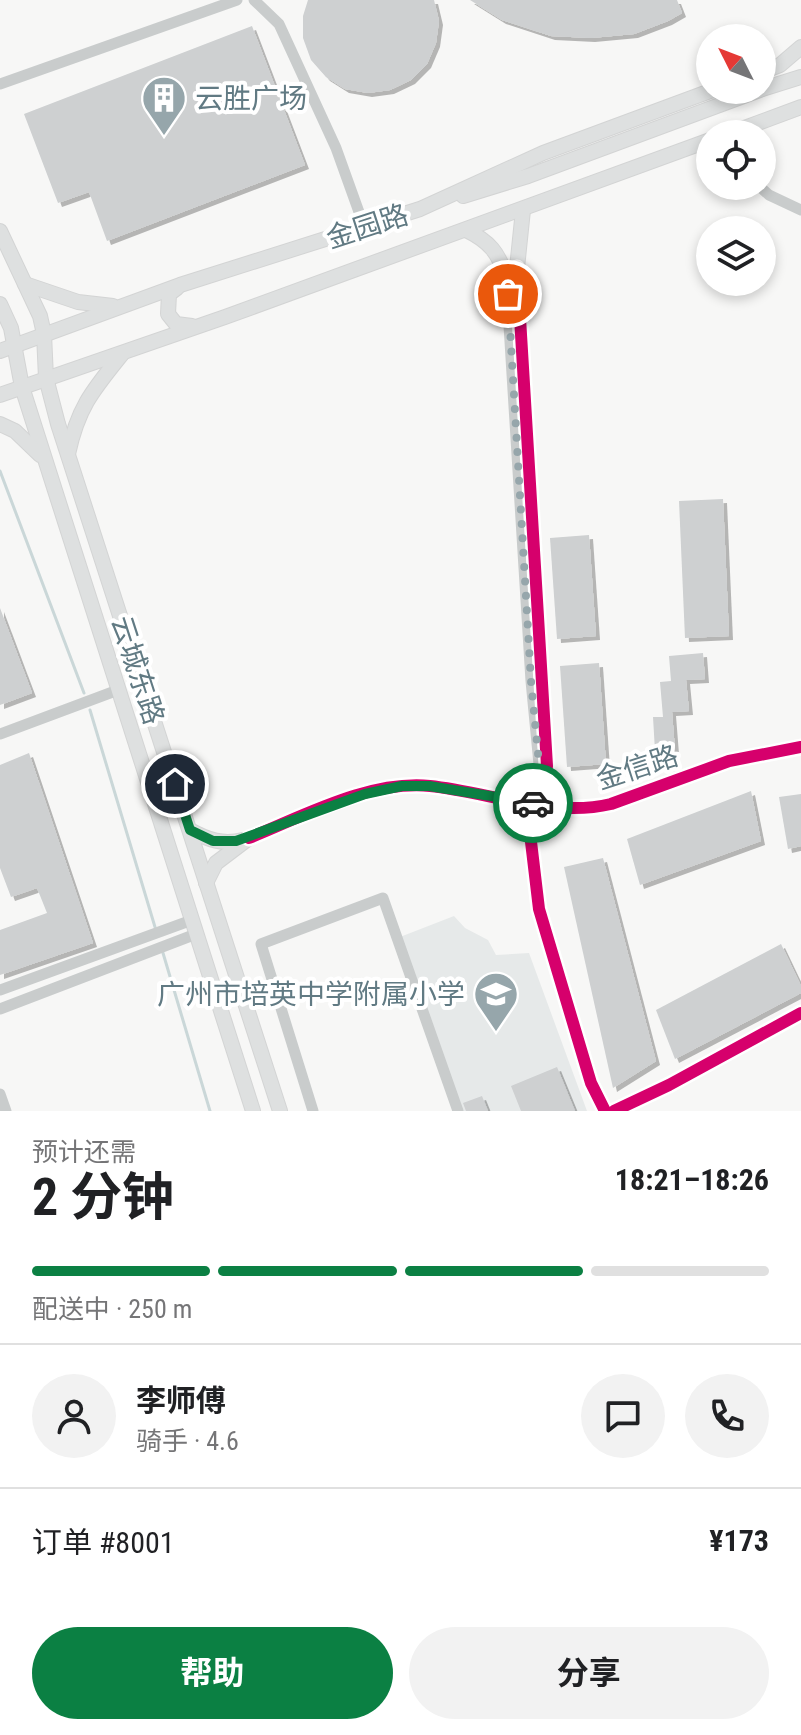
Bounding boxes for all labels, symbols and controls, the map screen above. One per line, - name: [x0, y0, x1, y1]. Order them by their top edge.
- north arrow: [696, 24, 776, 104]
- map controls: [696, 24, 776, 296]
- building icon: 云胜广场: [140, 74, 188, 137]
- place label: 云胜广场: [195, 82, 307, 115]
- button: locate: [696, 120, 776, 200]
- street label: 金园路: [322, 198, 412, 255]
- button: layers: [696, 216, 776, 296]
- pin: [474, 260, 542, 328]
- icon: bag: [486, 272, 530, 316]
- street label: 云城东路: [105, 612, 171, 729]
- street label: 金信路: [592, 739, 682, 796]
- pin: [141, 750, 209, 818]
- icon: home: [153, 762, 197, 806]
- courier: [493, 763, 573, 843]
- icon: car: [511, 781, 555, 825]
- school or university icon: 广州市培英中学附属小学: [472, 970, 520, 1033]
- place label: 广州市培英中学附属小学: [157, 978, 465, 1011]
- text: 预计还需: [32, 1137, 136, 1167]
- text: 18:21–18:26: [615, 1162, 769, 1197]
- text: 2 分钟: [32, 1167, 174, 1228]
- text: 配送中 · 250 m: [32, 1294, 192, 1324]
- button: person: [32, 1374, 116, 1458]
- button: chat: [581, 1374, 665, 1458]
- button: phone: [685, 1374, 769, 1458]
- text: 李师傅: [136, 1383, 226, 1418]
- text: 骑手 · 4.6: [136, 1426, 239, 1456]
- text: ¥173: [709, 1523, 769, 1558]
- text: 订单 #8001: [32, 1525, 175, 1560]
- button: 帮助: [32, 1627, 393, 1719]
- button: 分享: [409, 1627, 769, 1719]

